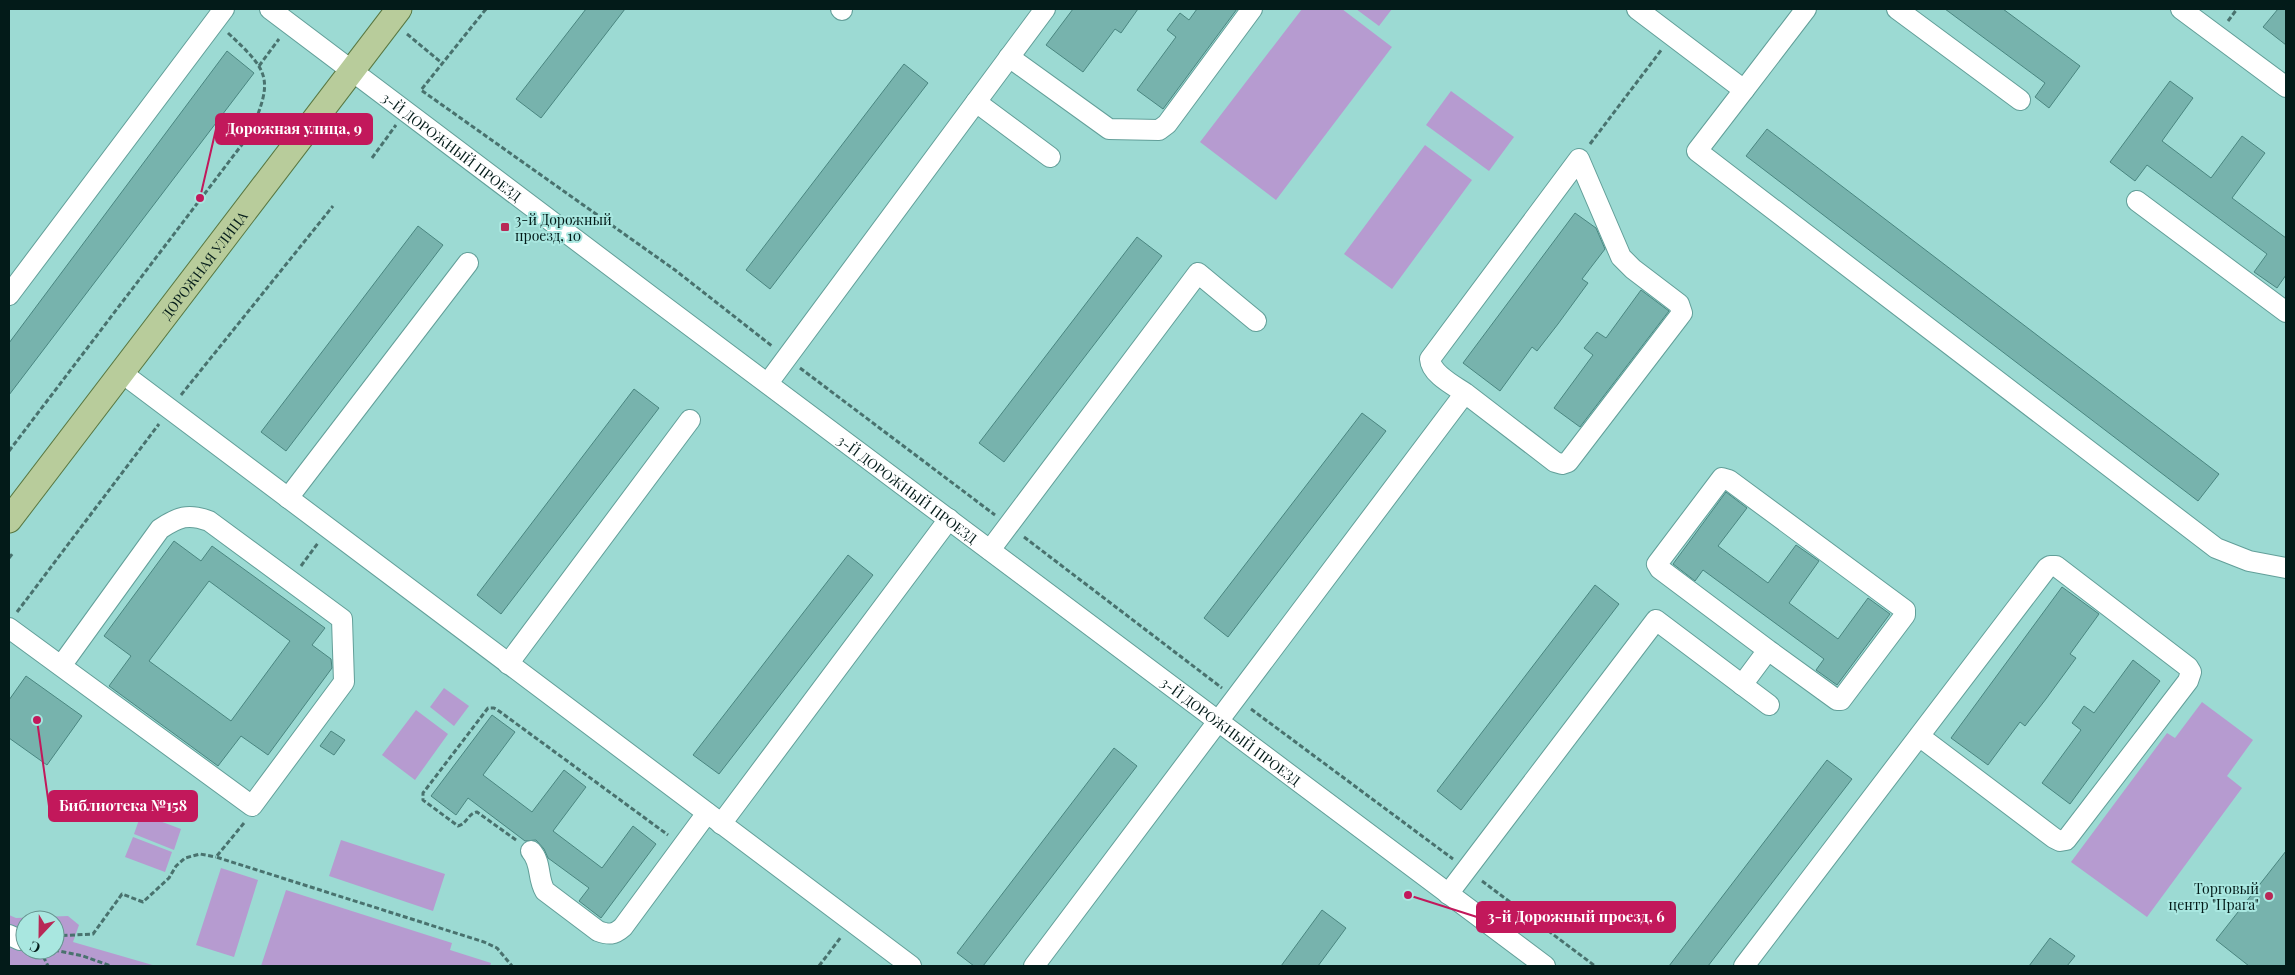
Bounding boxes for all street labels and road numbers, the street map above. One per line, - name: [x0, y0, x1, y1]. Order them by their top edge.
- street label: 3-Й ДОРОЖНЫЙ ПРОЕЗД: [378, 88, 526, 205]
- street label: ДОРОЖНАЯ УЛИЦА: [156, 207, 251, 323]
- street label: 3-Й ДОРОЖНЫЙ ПРОЕЗД: [834, 430, 982, 547]
- street label: 3-Й ДОРОЖНЫЙ ПРОЕЗД: [1157, 672, 1305, 790]

